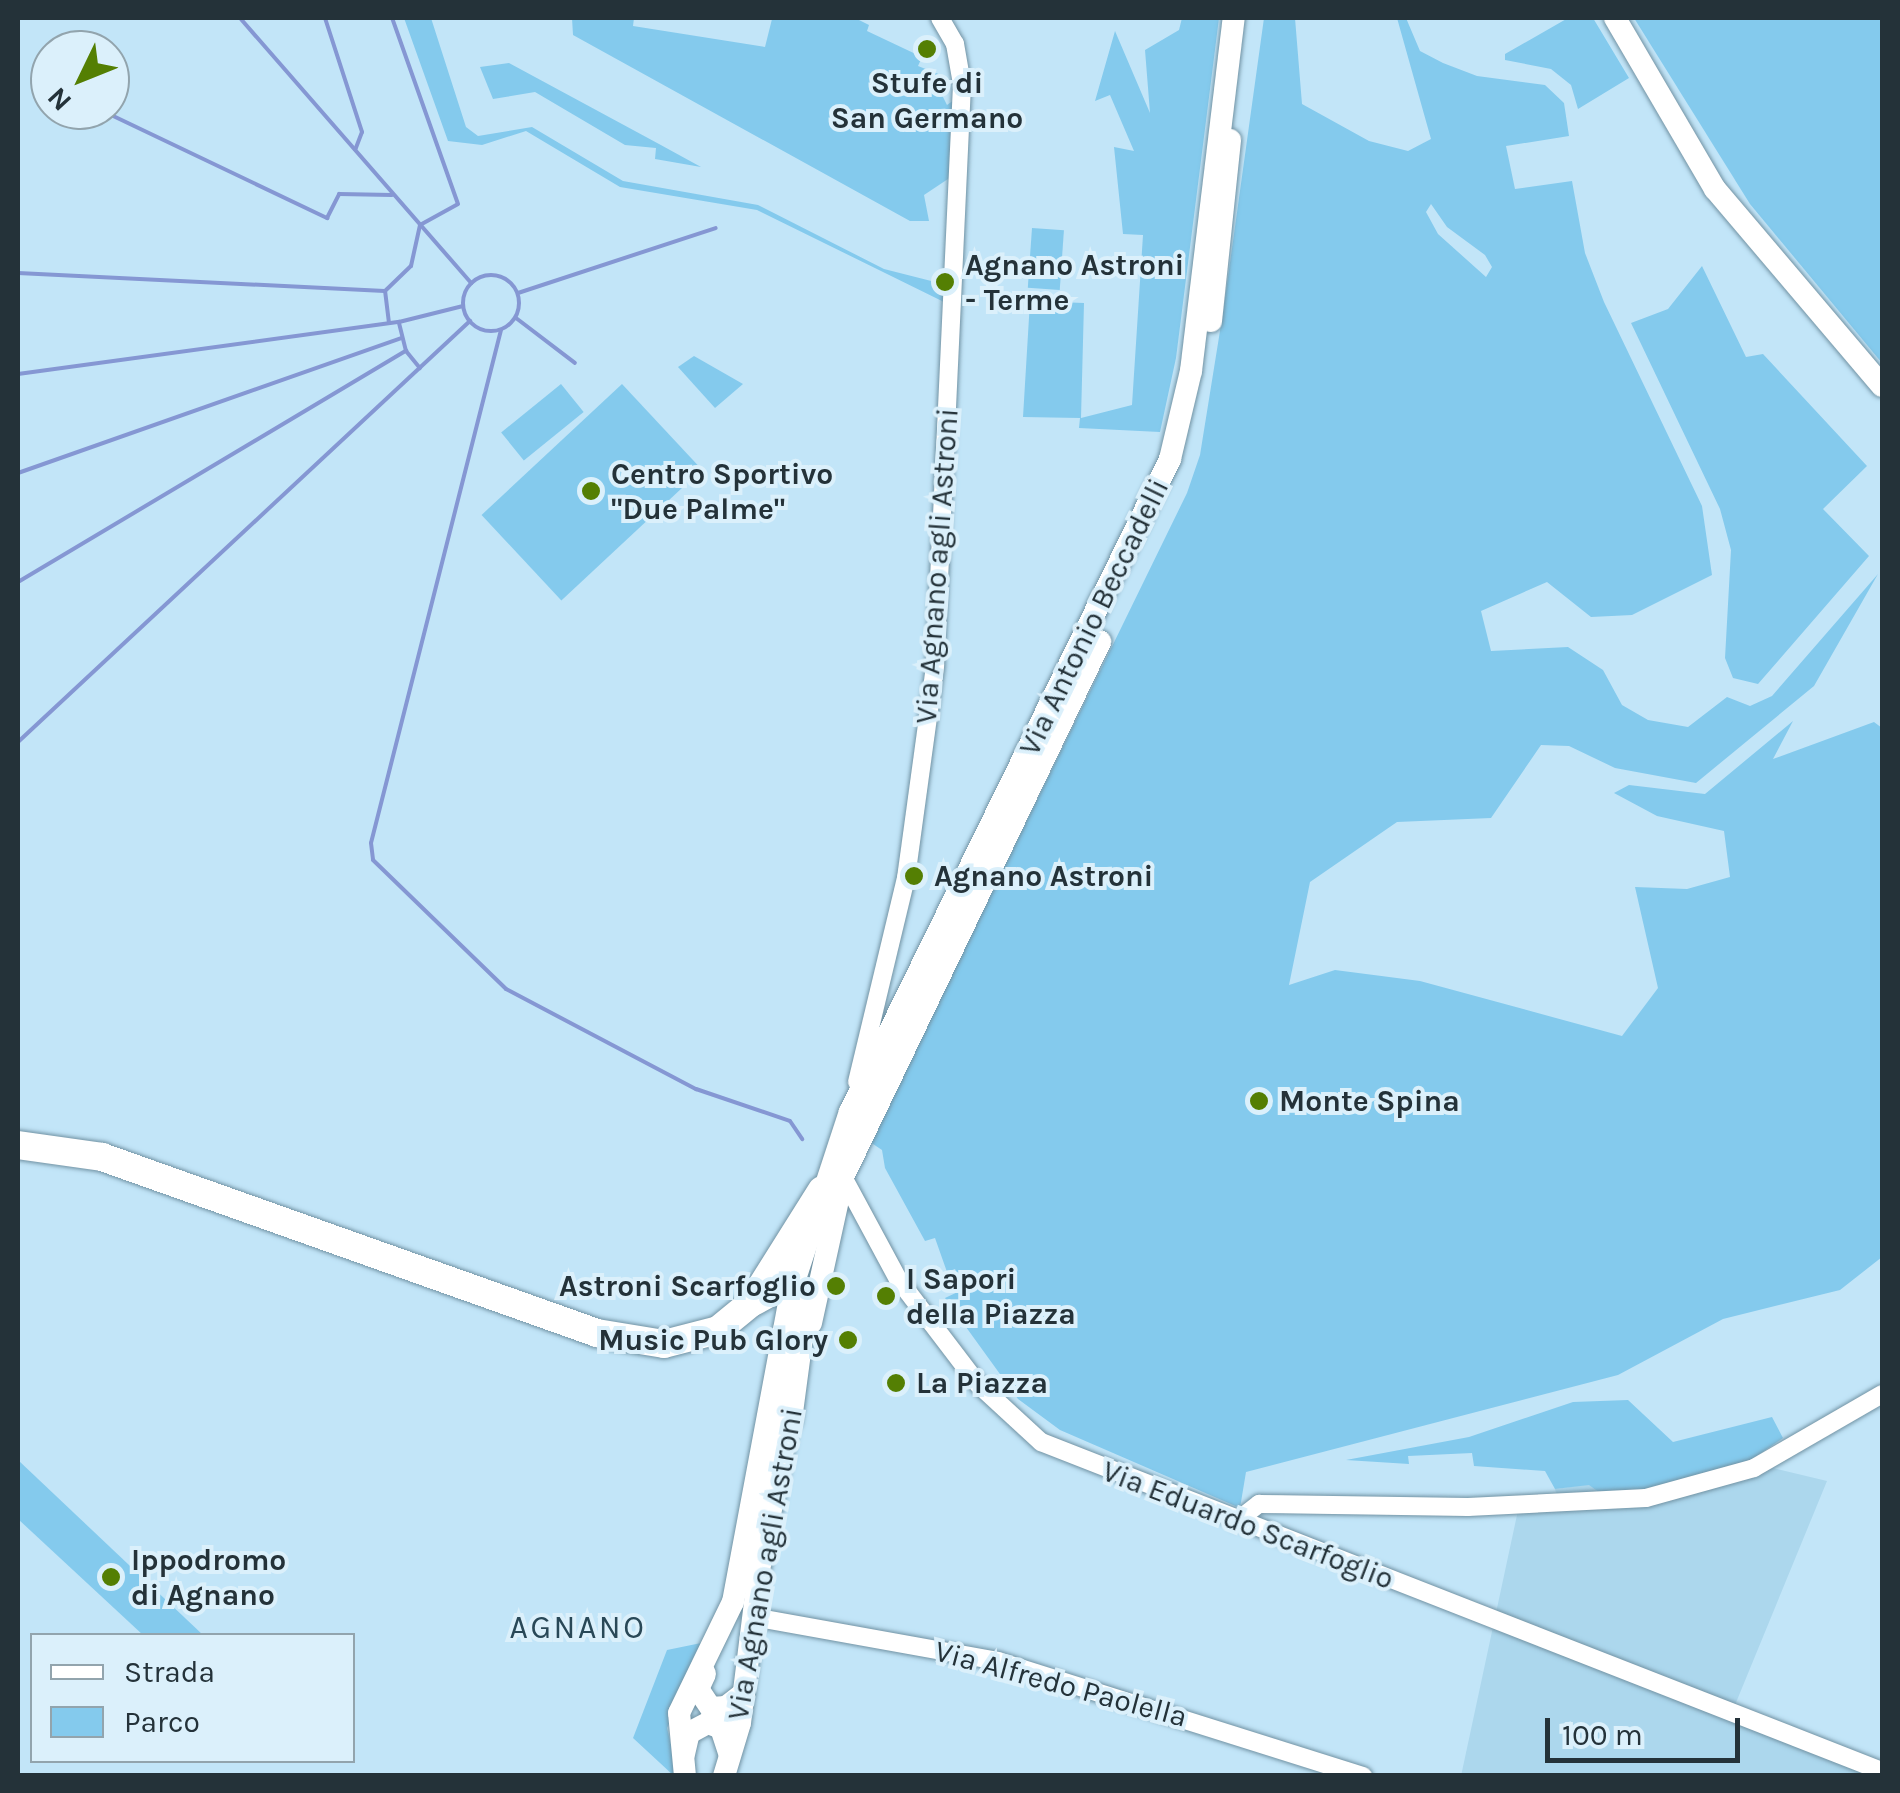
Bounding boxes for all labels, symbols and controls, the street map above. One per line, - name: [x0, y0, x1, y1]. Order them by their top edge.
- north arrow: [30, 30, 130, 130]
- marker: Stufe di San Germano: [916, 38, 938, 60]
- place label: Stufe di San Germano: [831, 65, 1023, 136]
- text: N: [40, 81, 78, 118]
- place label: Agnano Astroni - Terme: [965, 247, 1184, 318]
- marker: Agnano Astroni - Terme: [934, 271, 956, 293]
- street label: Via Agnano agli Astroni: [908, 407, 966, 725]
- place label: Centro Sportivo "Due Palme": [611, 456, 833, 526]
- street label: Via Antonio Beccadelli: [1011, 473, 1177, 761]
- marker: Centro Sportivo "Due Palme": [580, 480, 602, 502]
- place label: Agnano Astroni: [934, 858, 1153, 894]
- marker: Agnano Astroni: [903, 865, 925, 887]
- place label: Monte Spina: [1279, 1083, 1460, 1119]
- marker: Monte Spina: [1248, 1090, 1270, 1112]
- place label: I Sapori della Piazza: [906, 1261, 1076, 1332]
- place label: Astroni Scarfoglio: [559, 1268, 816, 1304]
- marker: Astroni Scarfoglio: [825, 1275, 847, 1297]
- marker: I Sapori della Piazza: [875, 1285, 897, 1307]
- place label: Music Pub Glory: [598, 1322, 828, 1358]
- marker: Music Pub Glory: [837, 1329, 859, 1351]
- place label: La Piazza: [916, 1365, 1048, 1401]
- marker: La Piazza: [885, 1372, 907, 1394]
- street label: Via Agnano agli Astroni: [720, 1405, 810, 1723]
- street label: Via Eduardo Scarfoglio: [1097, 1453, 1399, 1597]
- place label: Ippodromo di Agnano: [131, 1542, 286, 1612]
- marker: Ippodromo di Agnano: [100, 1566, 122, 1588]
- district label: AGNANO: [510, 1609, 646, 1647]
- legend: [30, 1633, 355, 1763]
- street label: Via Alfredo Paolella: [931, 1633, 1191, 1735]
- text: Strada: [124, 1654, 215, 1690]
- scale bar: [1550, 1698, 1745, 1760]
- text: Parco: [124, 1704, 200, 1740]
- text: 100 m: [1562, 1717, 1643, 1753]

